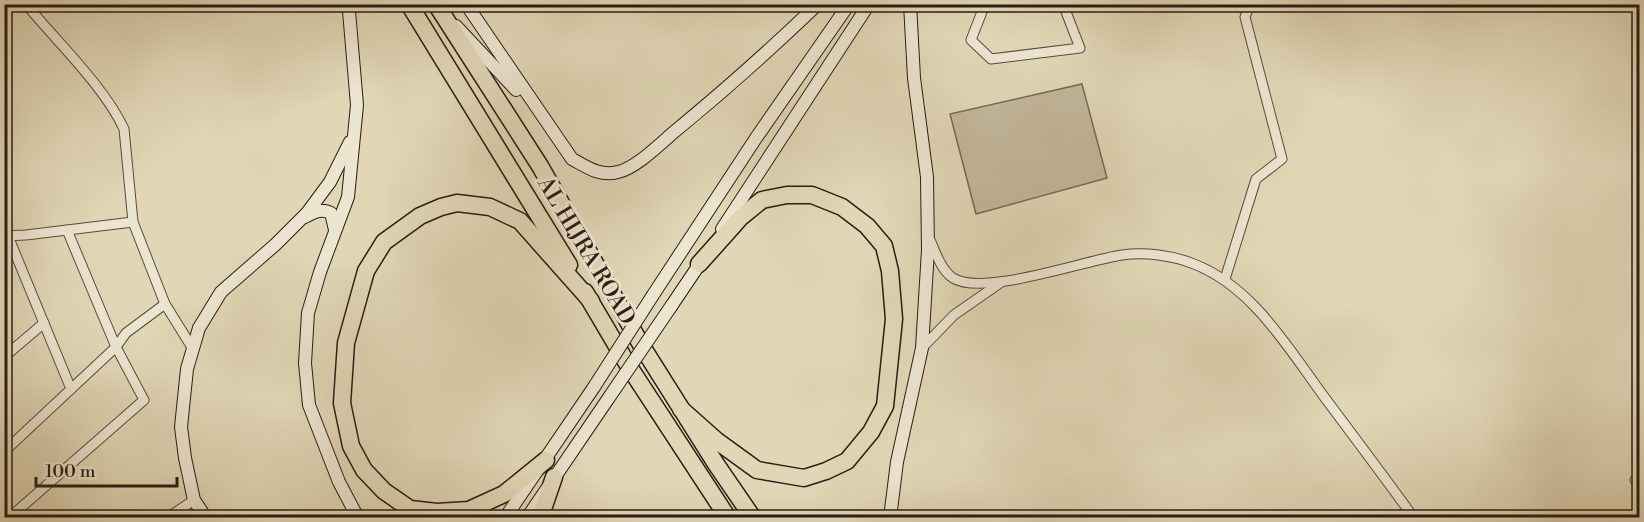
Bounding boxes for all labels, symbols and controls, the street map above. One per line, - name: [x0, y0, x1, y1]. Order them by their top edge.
- street label: AL HIJRA ROAD: [531, 171, 641, 330]
- scale bar: [36, 450, 177, 488]
- text: 100 m: [45, 460, 96, 483]

